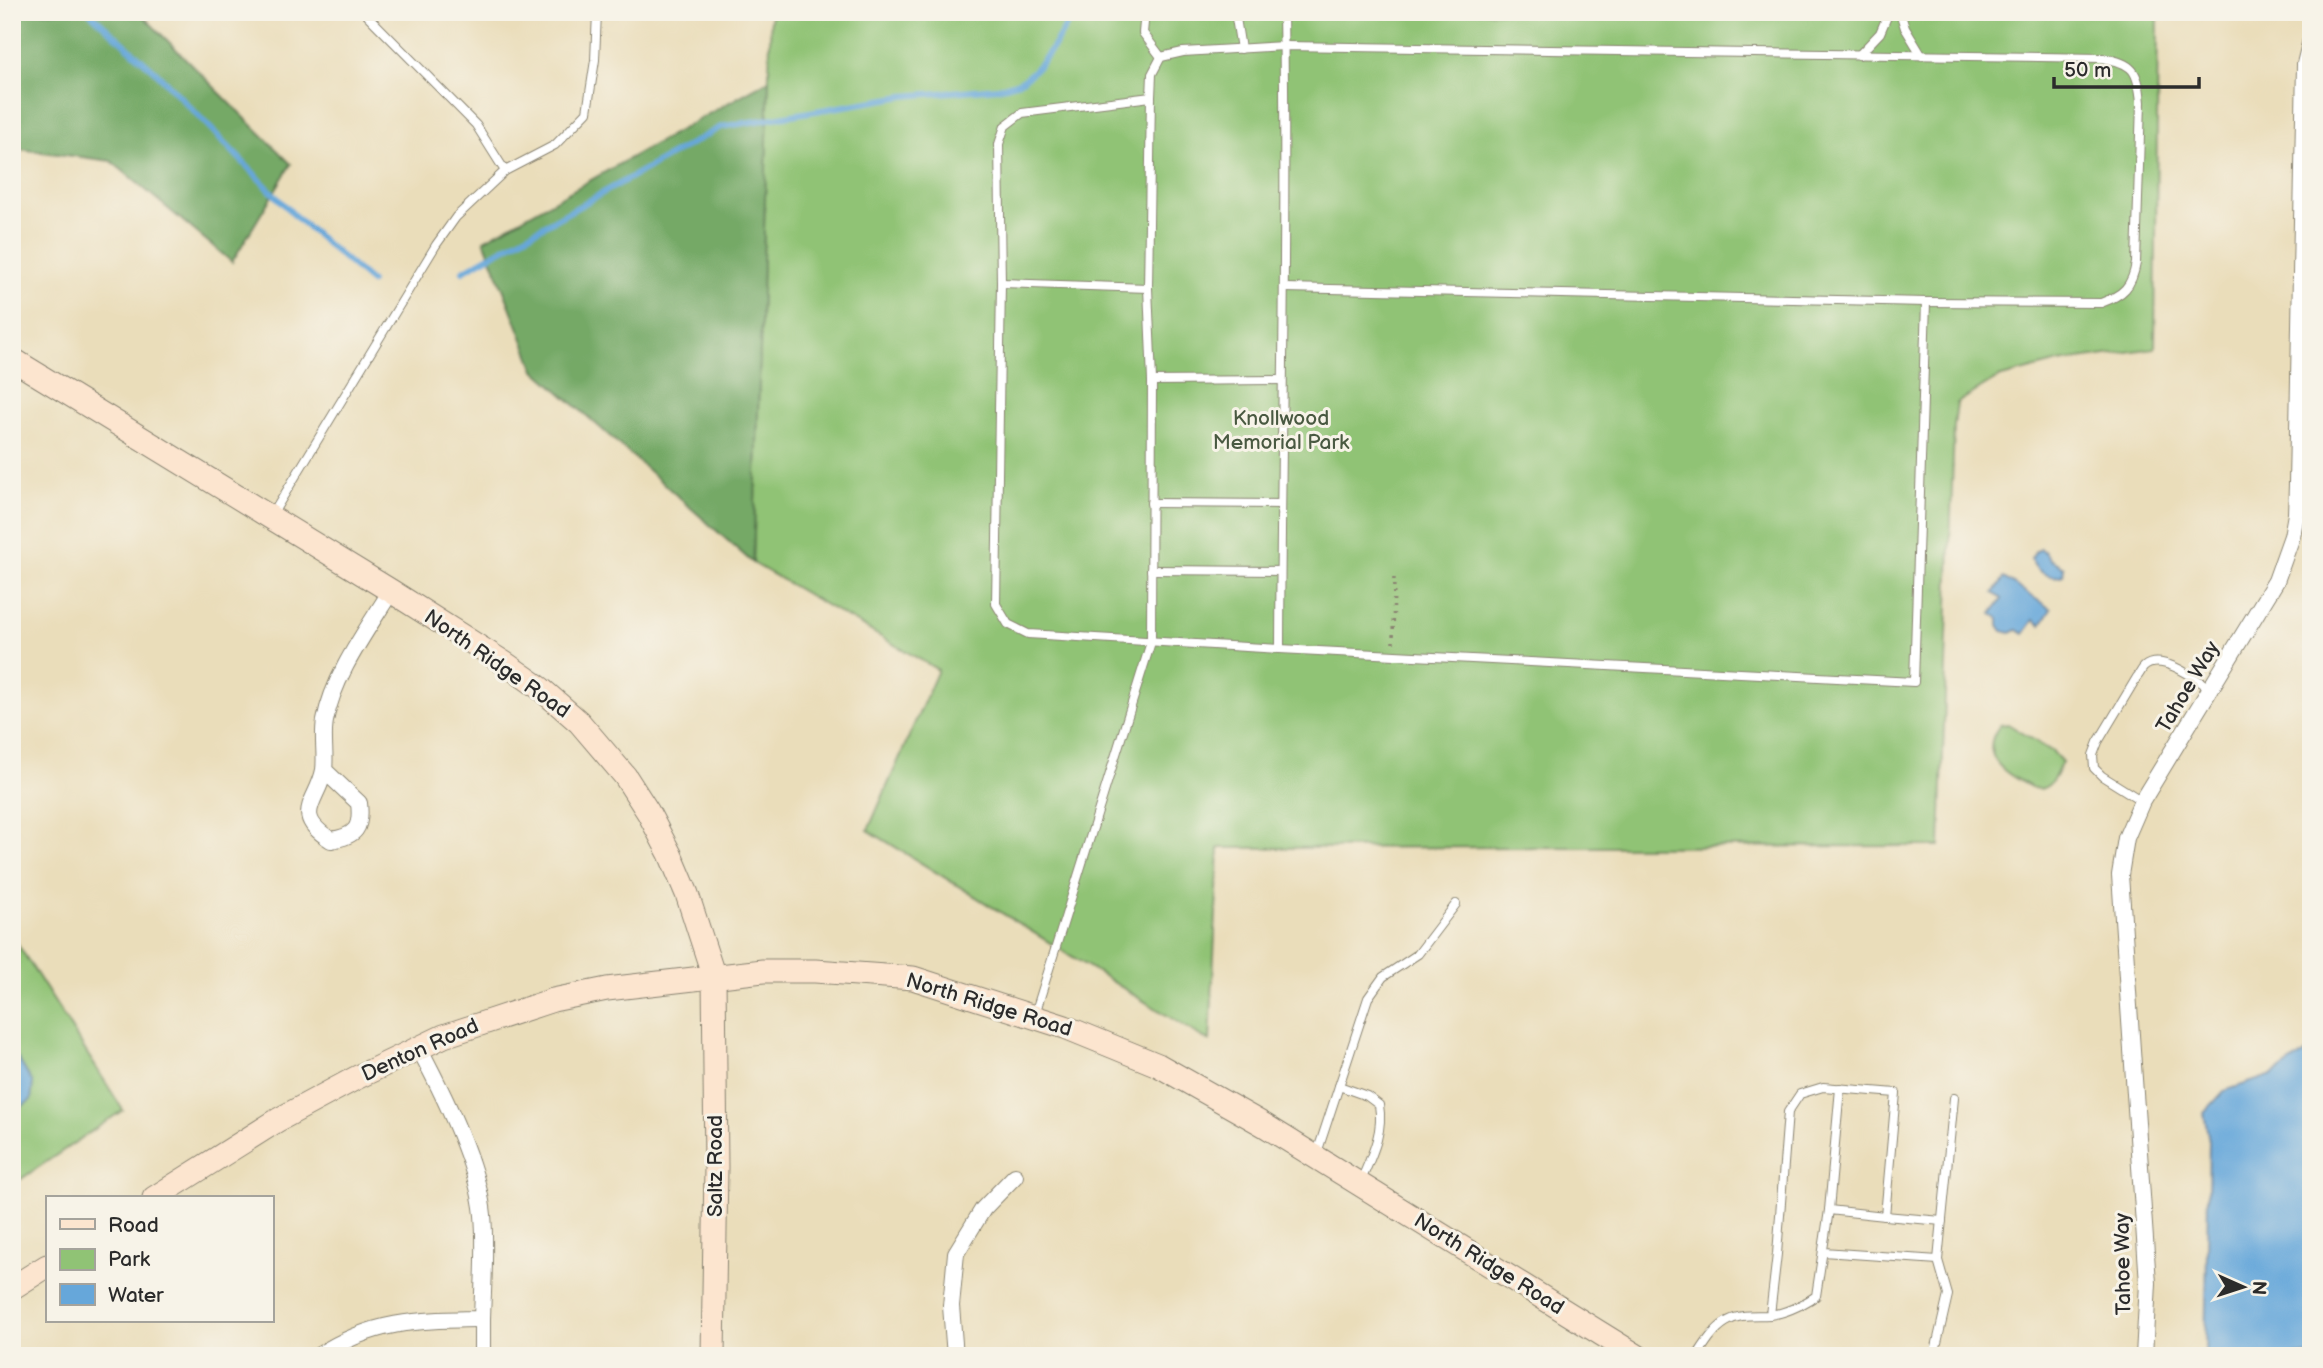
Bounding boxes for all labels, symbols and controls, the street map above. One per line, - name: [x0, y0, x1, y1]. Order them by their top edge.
- scale bar: [2054, 46, 2199, 90]
- text: 50 m: [2064, 58, 2111, 83]
- park label: Knollwood Memorial Park: [1213, 406, 1350, 455]
- street label: North Ridge Road: [419, 604, 575, 724]
- street label: Tahoe Way: [2151, 636, 2225, 737]
- street label: North Ridge Road: [903, 968, 1075, 1042]
- street label: Denton Road: [358, 1013, 482, 1087]
- street label: Saltz Road: [703, 1115, 728, 1217]
- legend: [46, 1196, 273, 1322]
- street label: North Ridge Road: [1409, 1208, 1569, 1320]
- street label: Tahoe Way: [2110, 1212, 2136, 1315]
- text: Road: [108, 1213, 159, 1238]
- text: Park: [108, 1247, 151, 1272]
- north arrow: [2208, 1252, 2278, 1322]
- text: N: [2247, 1280, 2270, 1296]
- text: Water: [108, 1283, 164, 1308]

